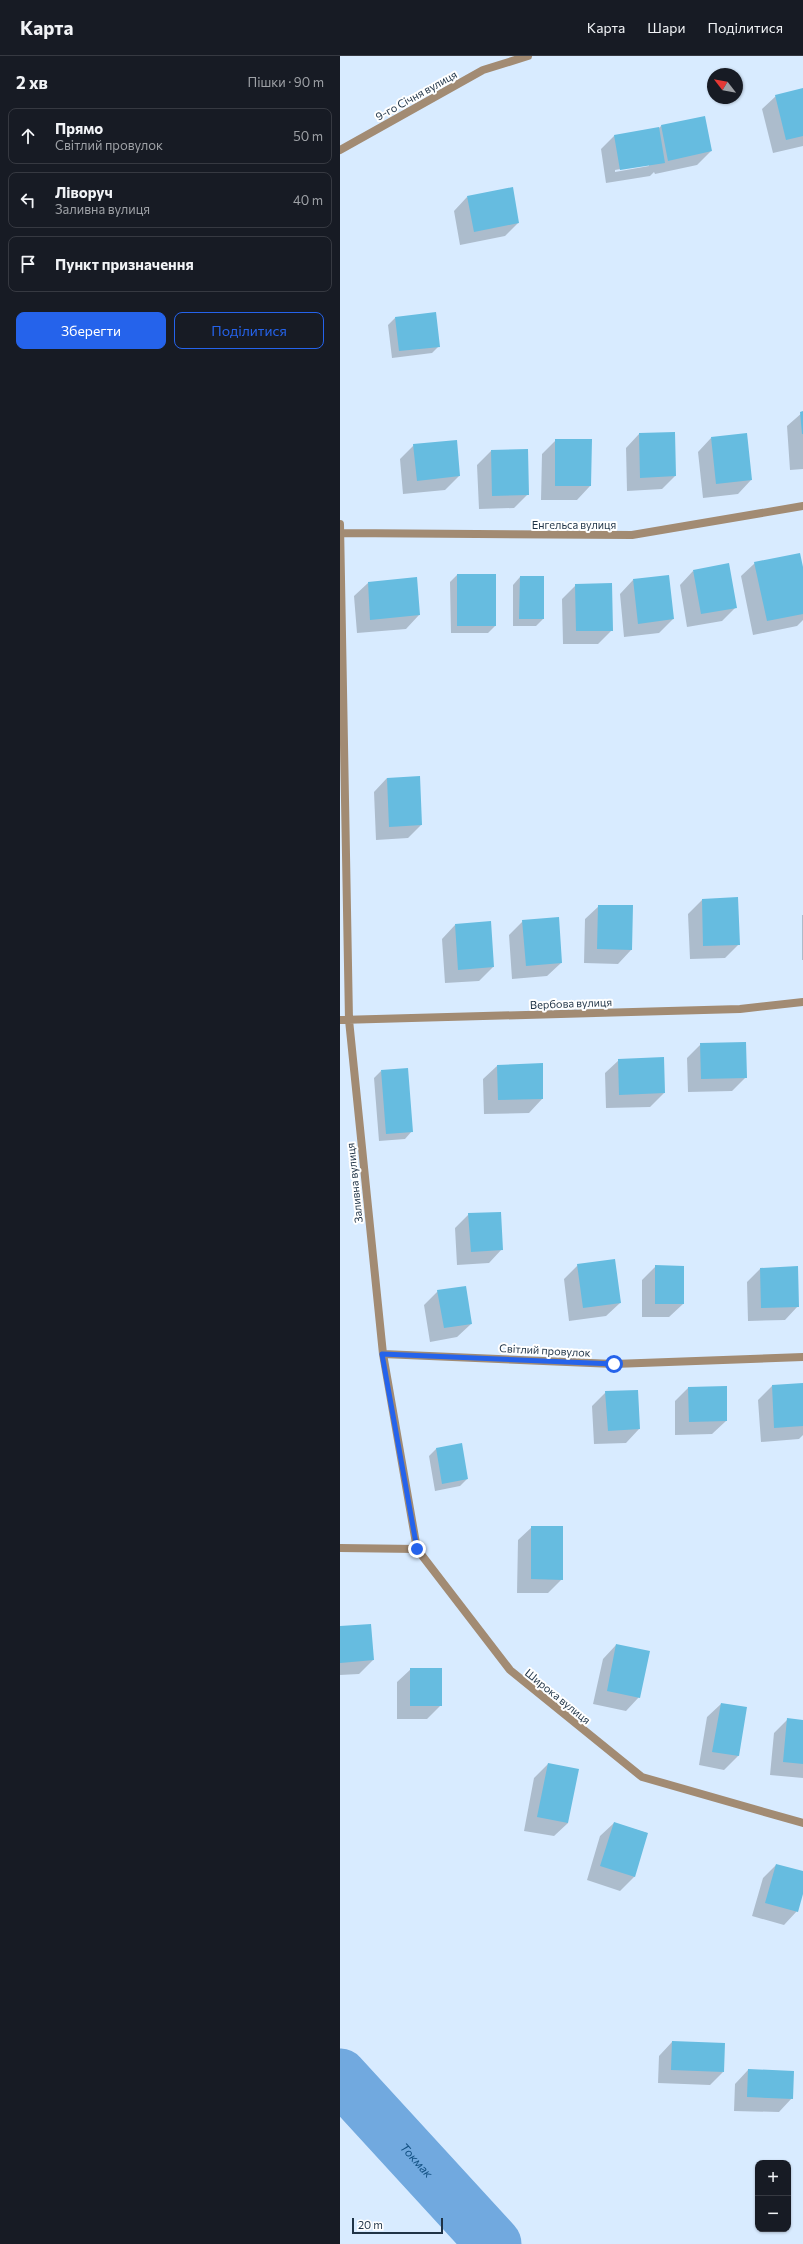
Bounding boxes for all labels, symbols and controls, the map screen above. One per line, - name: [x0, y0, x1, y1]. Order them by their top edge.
- text: Карта: [20, 16, 73, 39]
- text: Карта: [587, 19, 625, 36]
- text: Шари: [647, 19, 685, 36]
- text: Поділитися: [707, 19, 783, 36]
- street label: 9-го Січня вулиця: [373, 67, 459, 123]
- north arrow: [707, 68, 743, 104]
- text: 2 хв: [16, 72, 48, 93]
- text: Пішки · 90 m: [247, 74, 324, 90]
- text: Прямо: [55, 119, 103, 137]
- icon: ahead: [17, 125, 39, 147]
- text: 50 m: [293, 128, 323, 144]
- text: Світлий провулок: [55, 137, 163, 153]
- text: Ліворуч: [55, 183, 113, 201]
- icon: left: [17, 189, 39, 211]
- text: 40 m: [293, 192, 323, 208]
- text: Заливна вулиця: [55, 201, 150, 217]
- icon: arrive: [17, 253, 39, 275]
- text: Пункт призначення: [55, 255, 194, 273]
- button: Зберегти: [16, 312, 166, 349]
- button: Поділитися: [174, 312, 324, 349]
- street label: Енгельса вулиця: [532, 518, 616, 531]
- street label: Вербова вулиця: [530, 995, 612, 1011]
- street label: Заливна вулиця: [343, 1142, 365, 1224]
- street label: Світлий провулок: [499, 1341, 591, 1359]
- route start: [605, 1355, 623, 1373]
- route end: [408, 1540, 426, 1558]
- street label: Широка вулиця: [523, 1666, 593, 1726]
- water label: Токмак: [398, 2140, 437, 2181]
- map controls: [755, 2160, 791, 2232]
- button: +: [755, 2160, 791, 2196]
- button: −: [755, 2196, 791, 2232]
- scale bar: [352, 2216, 443, 2235]
- text: 20 m: [358, 2218, 383, 2231]

